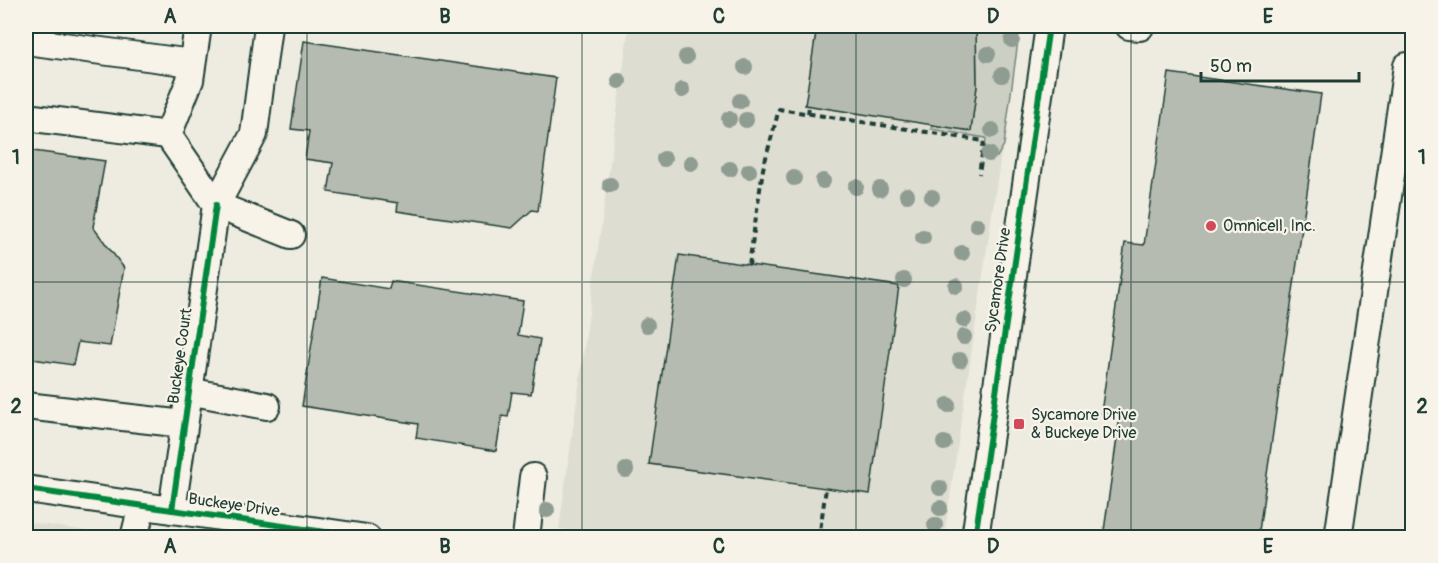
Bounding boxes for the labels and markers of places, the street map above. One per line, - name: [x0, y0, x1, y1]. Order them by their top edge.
- place label: Omnicell, Inc.: [1223, 216, 1316, 236]
- marker: Omnicell, Inc.: [1204, 219, 1218, 233]
- place label: Sycamore Drive & Buckeye Drive: [1031, 405, 1137, 443]
- marker: Sycamore Drive & Buckeye Drive: [1012, 417, 1026, 431]

